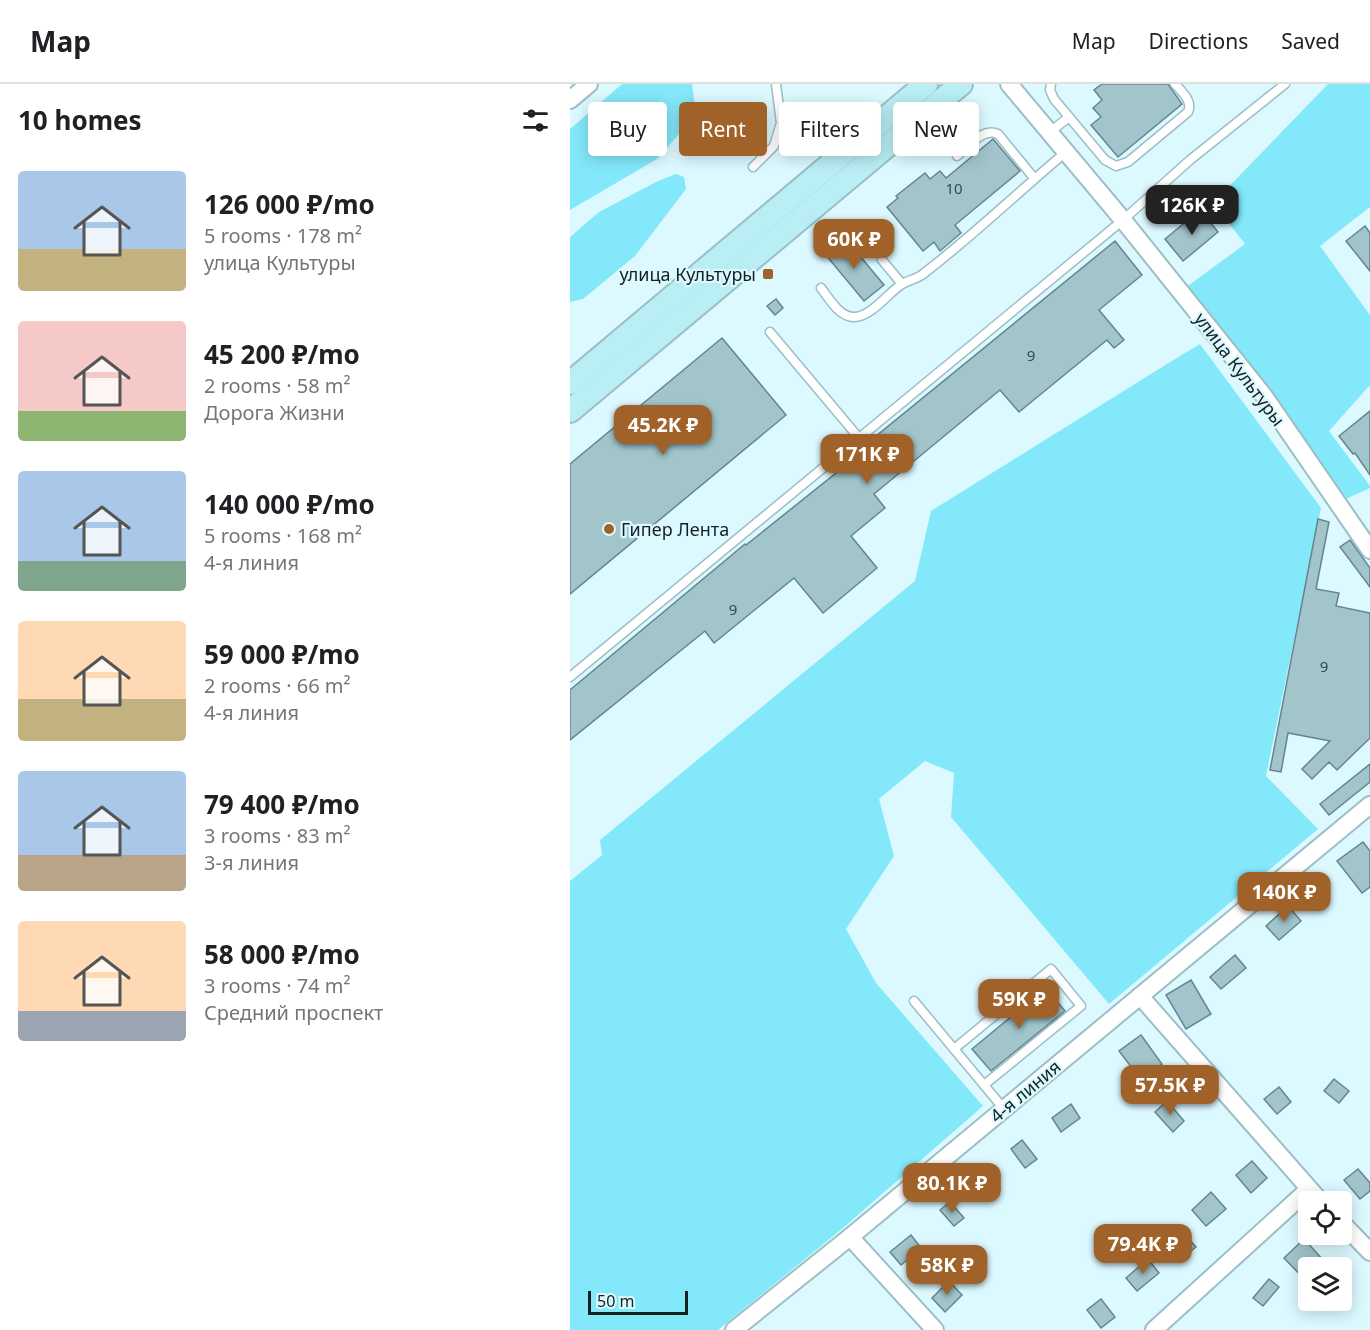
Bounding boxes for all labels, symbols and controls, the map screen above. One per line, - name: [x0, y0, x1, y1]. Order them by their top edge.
- text: Map: [30, 22, 91, 60]
- text: Map: [1072, 27, 1116, 55]
- text: Directions: [1149, 27, 1248, 55]
- text: Saved: [1281, 27, 1340, 55]
- text: 10 homes: [18, 102, 142, 138]
- chip: Buy: [588, 102, 667, 156]
- chip: Rent: [679, 102, 767, 156]
- chip: Filters: [779, 102, 881, 156]
- chip: New: [893, 102, 979, 156]
- icon: filters: [519, 104, 552, 137]
- house number: 10: [945, 178, 963, 198]
- pin: 126K ₽: [1143, 185, 1241, 236]
- text: 126 000 ₽/mo: [204, 186, 375, 222]
- text: 126K ₽: [1160, 191, 1224, 218]
- icon: home: [66, 195, 138, 267]
- pin: 60K ₽: [812, 219, 896, 270]
- text: 5 rooms · 178 m²: [204, 222, 362, 249]
- text: 60K ₽: [827, 225, 881, 252]
- text: улица Культуры: [204, 249, 356, 276]
- place label: улица Культуры: [620, 262, 756, 286]
- marker: улица Культуры: [761, 267, 775, 281]
- street label: улица Культуры: [1189, 307, 1291, 431]
- text: 45 200 ₽/mo: [204, 336, 360, 372]
- icon: home: [66, 345, 138, 417]
- house number: 9: [1027, 345, 1035, 365]
- text: 2 rooms · 58 m²: [204, 372, 351, 399]
- text: Дорога Жизни: [204, 399, 345, 426]
- pin: 45.2K ₽: [608, 405, 718, 456]
- text: 45.2K ₽: [628, 411, 698, 438]
- pin: 171K ₽: [818, 434, 916, 485]
- text: 171K ₽: [835, 440, 899, 467]
- text: 140 000 ₽/mo: [204, 486, 375, 522]
- icon: home: [66, 495, 138, 567]
- place label: Гипер Лента: [621, 517, 729, 541]
- text: 5 rooms · 168 m²: [204, 522, 362, 549]
- marker: Гипер Лента: [602, 522, 616, 536]
- text: 4-я линия: [204, 549, 299, 576]
- house number: 9: [729, 599, 737, 619]
- text: 59 000 ₽/mo: [204, 636, 360, 672]
- icon: home: [66, 645, 138, 717]
- house number: 9: [1320, 656, 1328, 676]
- text: 2 rooms · 66 m²: [204, 672, 351, 699]
- text: 4-я линия: [204, 699, 299, 726]
- text: 79 400 ₽/mo: [204, 786, 360, 822]
- icon: home: [66, 795, 138, 867]
- text: 3 rooms · 83 m²: [204, 822, 351, 849]
- text: 3-я линия: [204, 849, 299, 876]
- pin: 140K ₽: [1235, 872, 1333, 923]
- text: 140K ₽: [1252, 878, 1316, 905]
- text: 58 000 ₽/mo: [204, 936, 360, 972]
- icon: home: [66, 945, 138, 1017]
- text: 3 rooms · 74 m²: [204, 972, 351, 999]
- pin: 59K ₽: [977, 979, 1061, 1030]
- text: 59K ₽: [992, 985, 1046, 1012]
- text: Средний проспект: [204, 999, 383, 1026]
- street label: 4-я линия: [985, 1054, 1065, 1128]
- pin: 57.5K ₽: [1115, 1065, 1225, 1116]
- text: 57.5K ₽: [1135, 1071, 1205, 1098]
- pin: 80.1K ₽: [897, 1163, 1007, 1214]
- text: 80.1K ₽: [917, 1169, 987, 1196]
- map controls: [1298, 1191, 1352, 1311]
- button: locate: [1298, 1191, 1352, 1245]
- pin: 79.4K ₽: [1088, 1224, 1198, 1275]
- text: 79.4K ₽: [1108, 1230, 1178, 1257]
- pin: 58K ₽: [905, 1245, 989, 1296]
- text: 58K ₽: [920, 1251, 974, 1278]
- button: layers: [1298, 1257, 1352, 1311]
- scale bar: [588, 1288, 688, 1316]
- text: 50 m: [597, 1290, 634, 1312]

